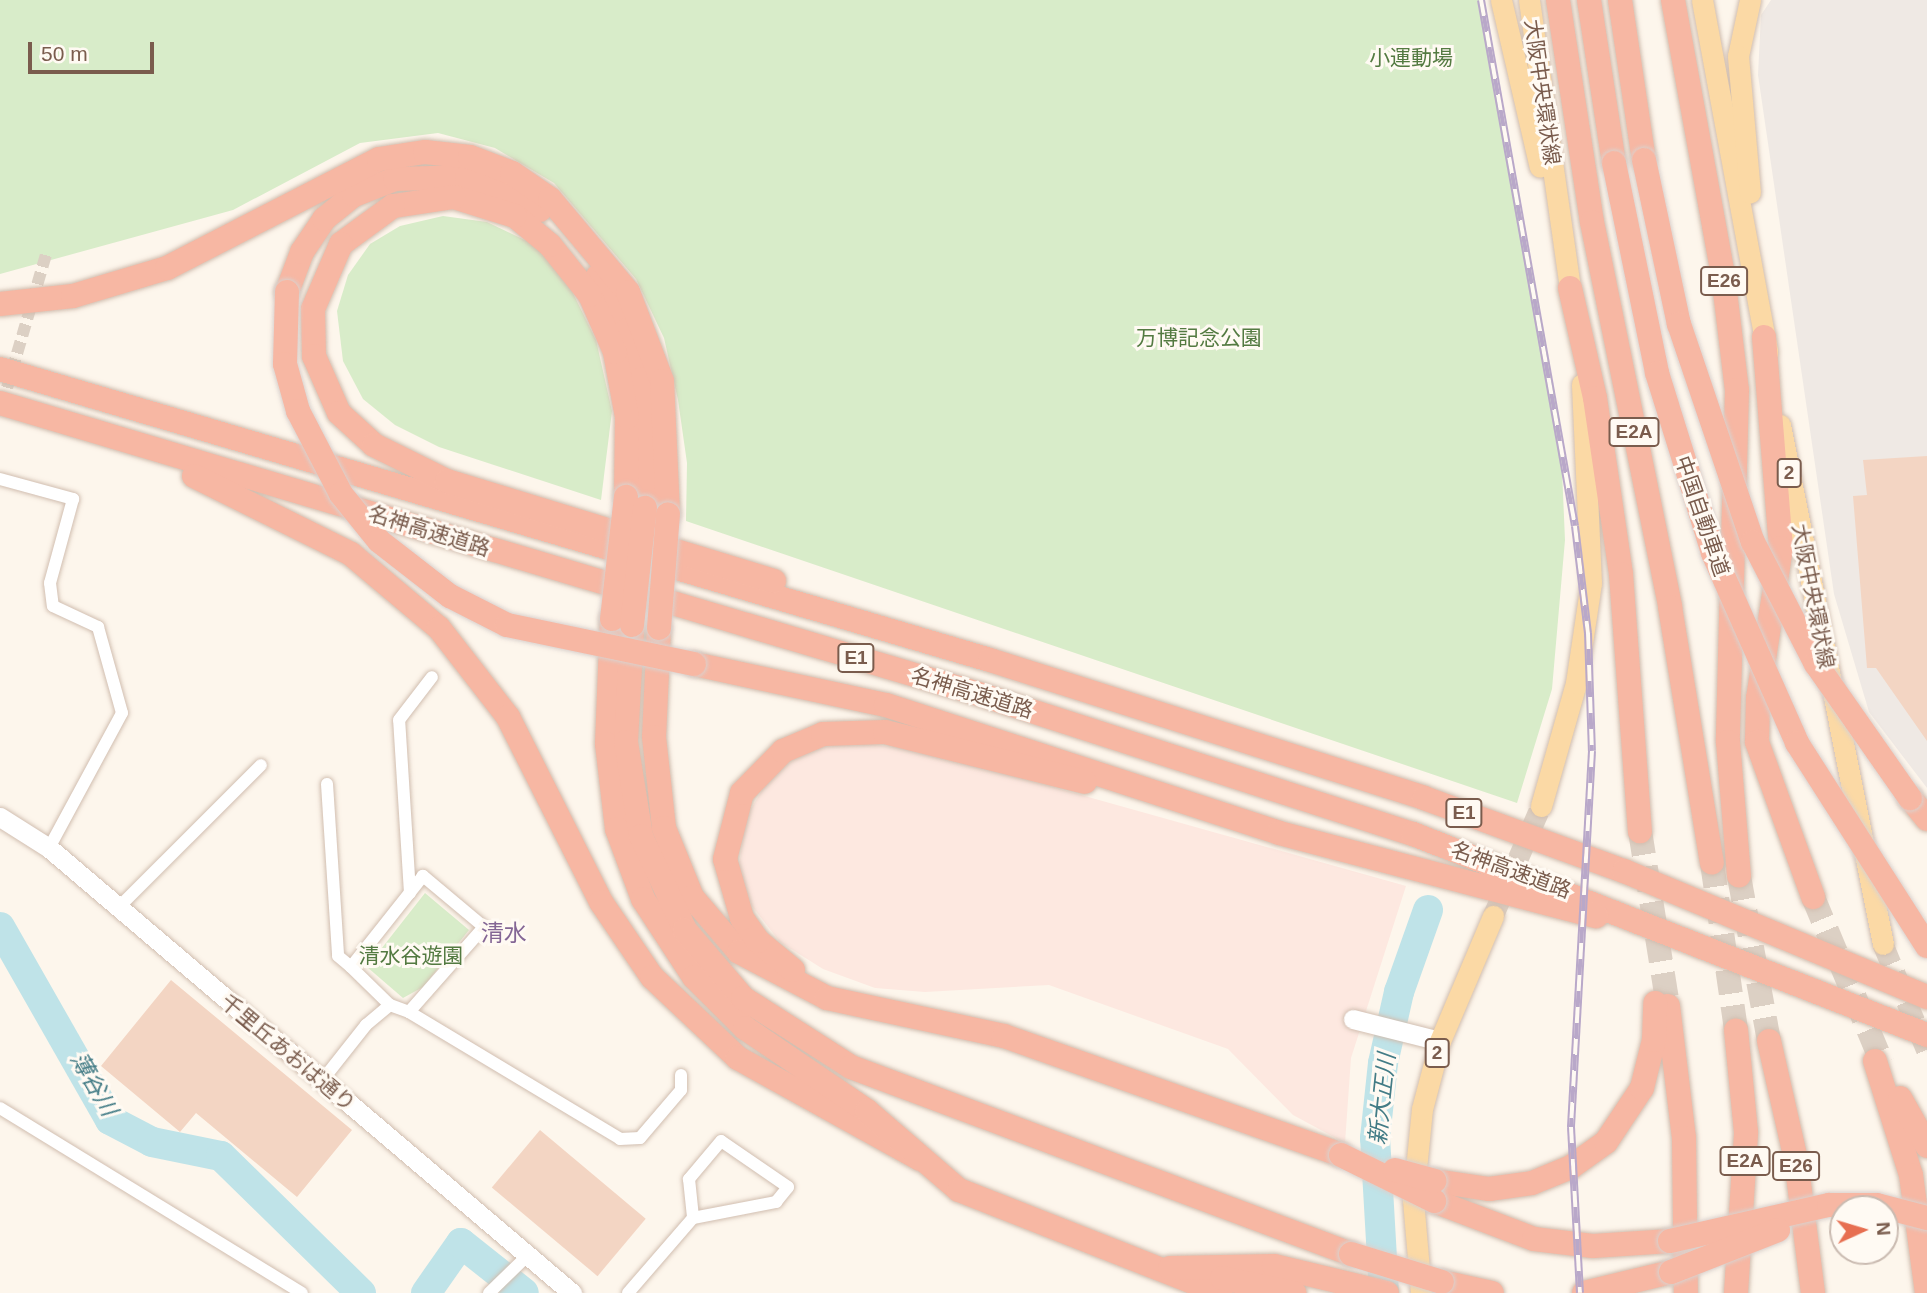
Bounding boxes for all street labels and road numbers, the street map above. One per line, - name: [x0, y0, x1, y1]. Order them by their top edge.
- street label: 大阪中央環状線: [1519, 17, 1565, 167]
- road number: E26: [1700, 266, 1748, 296]
- road number: E2A: [1608, 416, 1660, 448]
- street label: 中国自動車道: [1670, 452, 1734, 580]
- road number: 2: [1775, 458, 1803, 488]
- street label: 名神高速道路: [365, 501, 493, 561]
- street label: 大阪中央環状線: [1787, 521, 1839, 671]
- road number: E1: [837, 642, 875, 674]
- street label: 名神高速道路: [908, 663, 1036, 723]
- road number: E1: [1445, 798, 1483, 828]
- street label: 名神高速道路: [1447, 837, 1575, 903]
- street label: 千里丘あおば通り: [216, 989, 360, 1117]
- road number: 2: [1423, 1037, 1451, 1068]
- road number: E2A: [1719, 1146, 1771, 1176]
- road number: E26: [1772, 1150, 1820, 1182]

